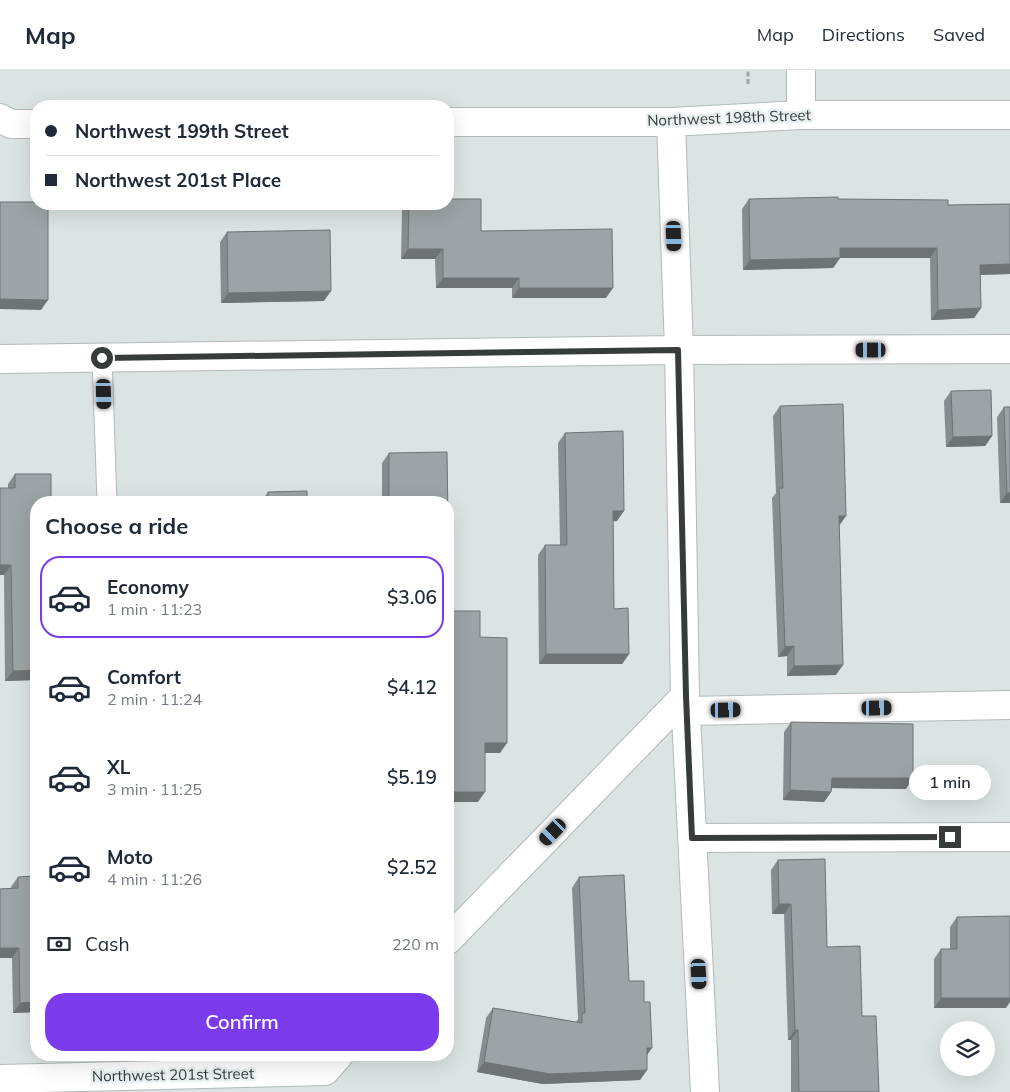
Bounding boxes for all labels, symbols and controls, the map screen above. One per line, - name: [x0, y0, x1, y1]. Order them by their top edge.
- text: Map: [25, 20, 76, 50]
- text: Map: [757, 23, 794, 46]
- text: Directions: [822, 23, 905, 46]
- text: Saved: [933, 23, 985, 46]
- street label: Northwest 198th Street: [647, 105, 811, 130]
- text: Northwest 199th Street: [75, 119, 289, 143]
- text: Northwest 201st Place: [75, 168, 281, 192]
- car: [665, 221, 682, 251]
- car: [856, 343, 886, 358]
- route start: [91, 347, 113, 369]
- car: [95, 379, 112, 409]
- text: Choose a ride: [45, 512, 188, 540]
- icon: car: [47, 575, 92, 620]
- text: Economy: [107, 575, 189, 599]
- text: $3.06: [387, 585, 437, 609]
- text: 1 min · 11:23: [107, 599, 202, 619]
- icon: car: [47, 665, 92, 710]
- text: Comfort: [107, 665, 181, 689]
- text: $4.12: [387, 675, 437, 699]
- text: 2 min · 11:24: [107, 689, 202, 709]
- car: [861, 700, 892, 716]
- car: [710, 702, 741, 718]
- icon: car: [47, 755, 92, 800]
- text: XL: [107, 755, 130, 779]
- callout: 1 min: [909, 764, 991, 800]
- text: $5.19: [387, 765, 437, 789]
- text: 1 min: [929, 772, 971, 792]
- text: 3 min · 11:25: [107, 779, 202, 799]
- car: [537, 816, 568, 848]
- route end: [939, 826, 961, 848]
- icon: car: [47, 845, 92, 890]
- text: Moto: [107, 845, 153, 869]
- text: $2.52: [387, 855, 437, 879]
- text: 4 min · 11:26: [107, 869, 202, 889]
- icon: cash: [45, 930, 73, 958]
- text: Cash: [85, 932, 130, 956]
- text: 220 m: [392, 934, 439, 954]
- car: [690, 959, 707, 989]
- button: Confirm: [45, 993, 439, 1051]
- map controls: [940, 1021, 995, 1076]
- button: layers: [940, 1021, 995, 1076]
- street label: Northwest 201st Street: [92, 1064, 254, 1085]

